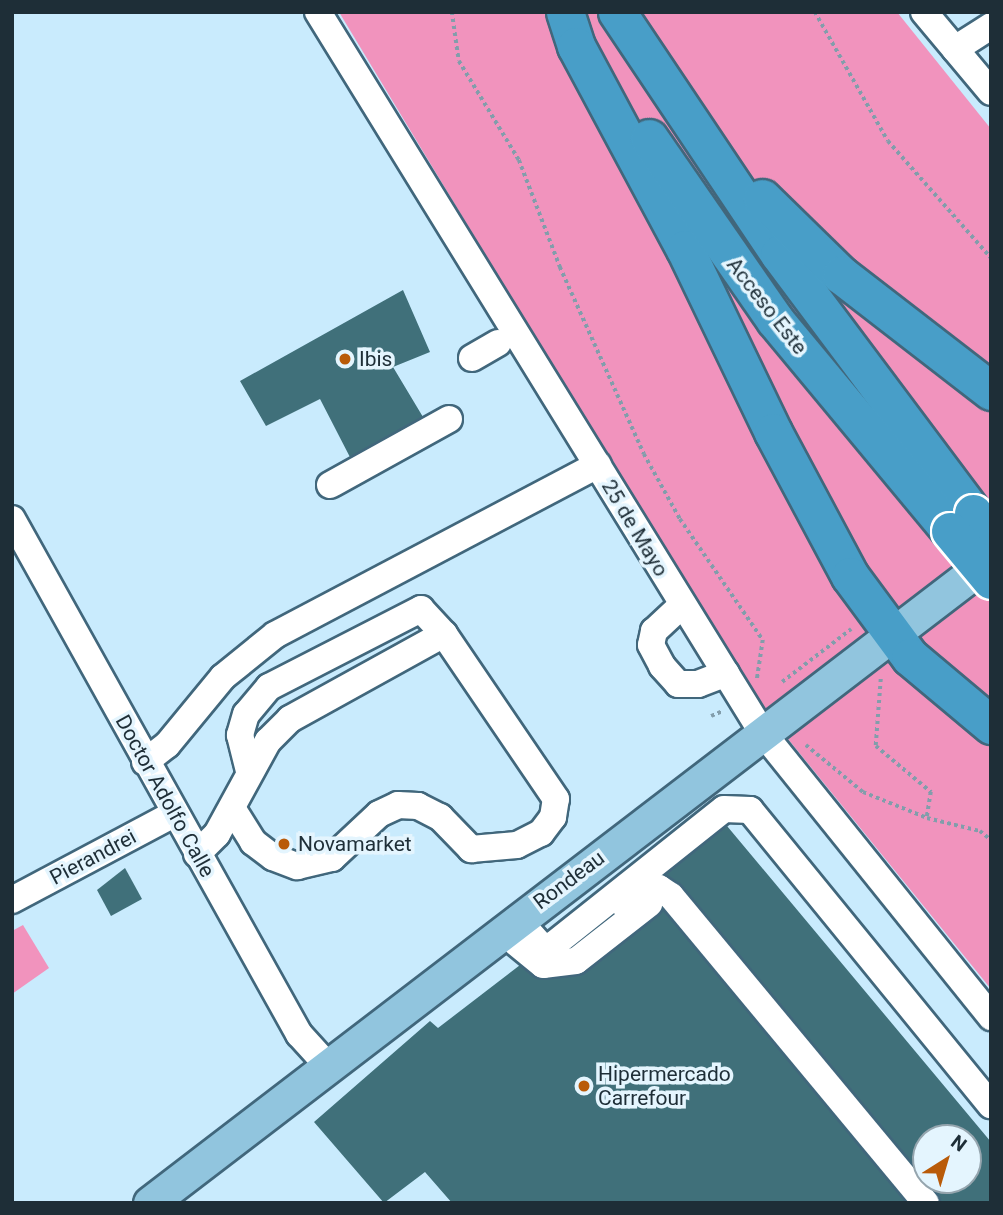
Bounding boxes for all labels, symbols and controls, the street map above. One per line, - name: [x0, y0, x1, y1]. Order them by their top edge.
- street label: Acceso Este: [721, 253, 813, 359]
- place label: Ibis: [359, 346, 392, 372]
- marker: Ibis: [337, 351, 353, 367]
- street label: 25 de Mayo: [596, 475, 674, 581]
- street label: Doctor Adolfo Calle: [110, 711, 220, 881]
- street label: Pierandrei: [45, 824, 141, 890]
- place label: Novamarket: [298, 831, 412, 857]
- marker: Novamarket: [276, 836, 292, 852]
- street label: Rondeau: [528, 845, 610, 915]
- place label: Hipermercado Carrefour: [598, 1061, 731, 1111]
- marker: Hipermercado Carrefour: [576, 1078, 592, 1094]
- north arrow: [912, 1124, 982, 1194]
- text: N: [946, 1130, 971, 1157]

